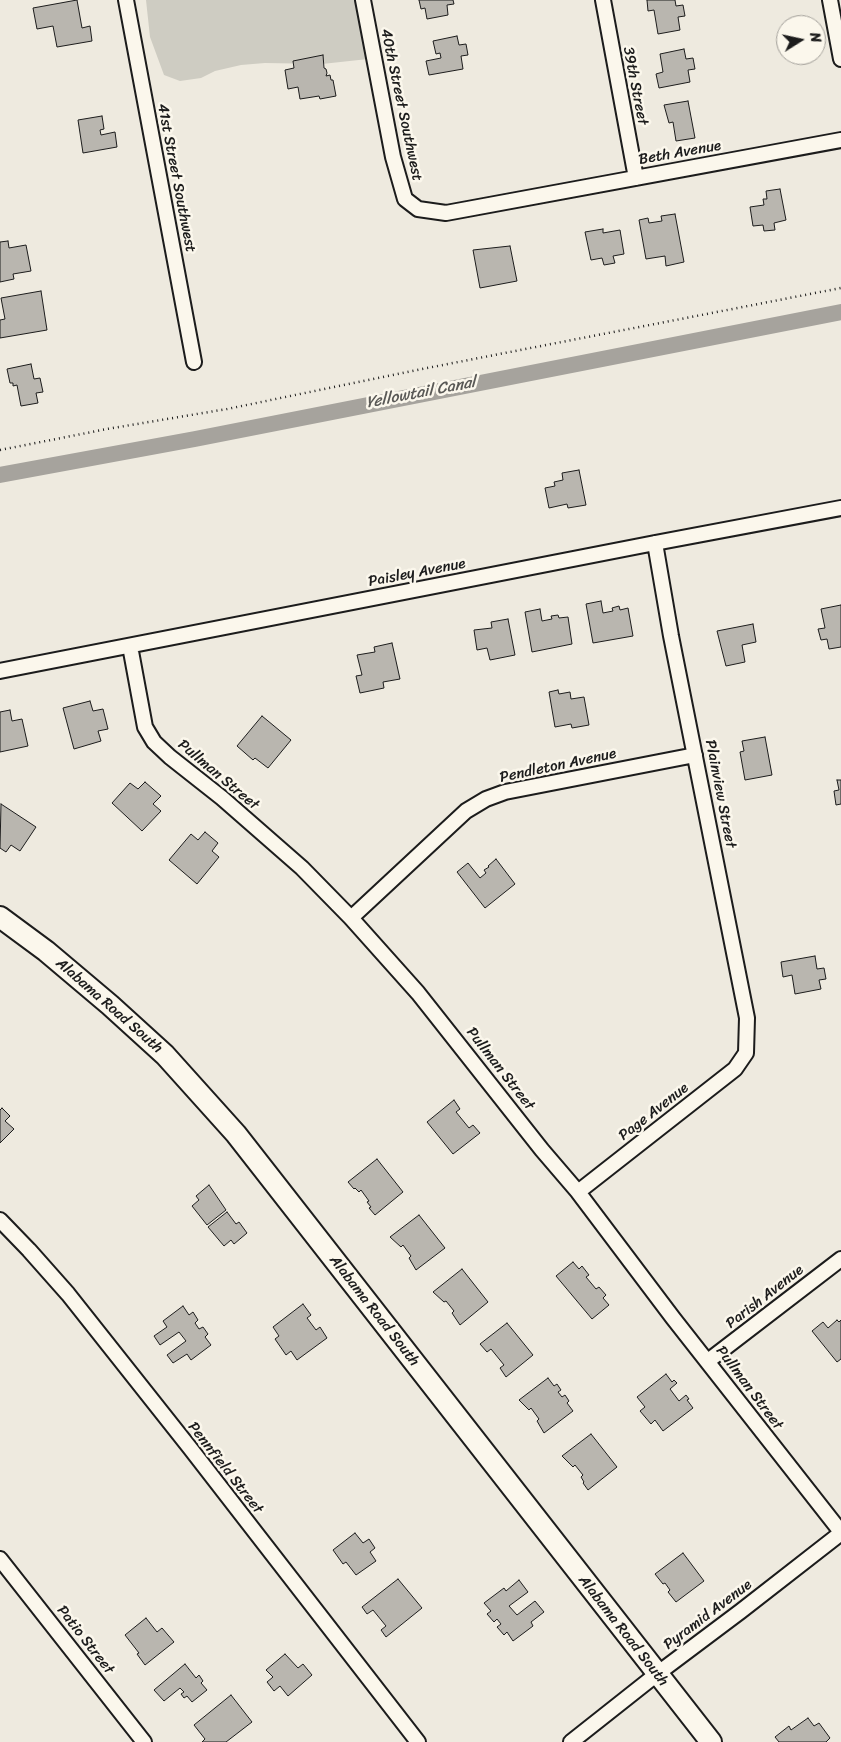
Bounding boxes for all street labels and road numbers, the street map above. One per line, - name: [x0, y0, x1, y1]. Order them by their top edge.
- street label: 40th Street Southwest: [376, 27, 426, 183]
- street label: 39th Street: [619, 45, 651, 127]
- street label: 41st Street Southwest: [153, 102, 199, 254]
- street label: Beth Avenue: [637, 137, 723, 169]
- street label: Paisley Avenue: [367, 555, 467, 591]
- street label: Pullman Street: [174, 736, 262, 814]
- street label: Plainview Street: [701, 738, 739, 850]
- street label: Pendleton Avenue: [498, 745, 618, 787]
- street label: Alabama Road South: [52, 955, 166, 1057]
- street label: Pullman Street: [462, 1024, 538, 1114]
- street label: Page Avenue: [615, 1079, 693, 1145]
- street label: Alabama Road South: [325, 1252, 423, 1370]
- street label: Parish Avenue: [723, 1261, 807, 1333]
- street label: Pullman Street: [712, 1343, 786, 1433]
- street label: Pennfield Street: [184, 1419, 266, 1517]
- street label: Alabama Road South: [574, 1572, 672, 1690]
- street label: Pyramid Avenue: [660, 1576, 756, 1654]
- street label: Patio Street: [53, 1602, 117, 1678]

